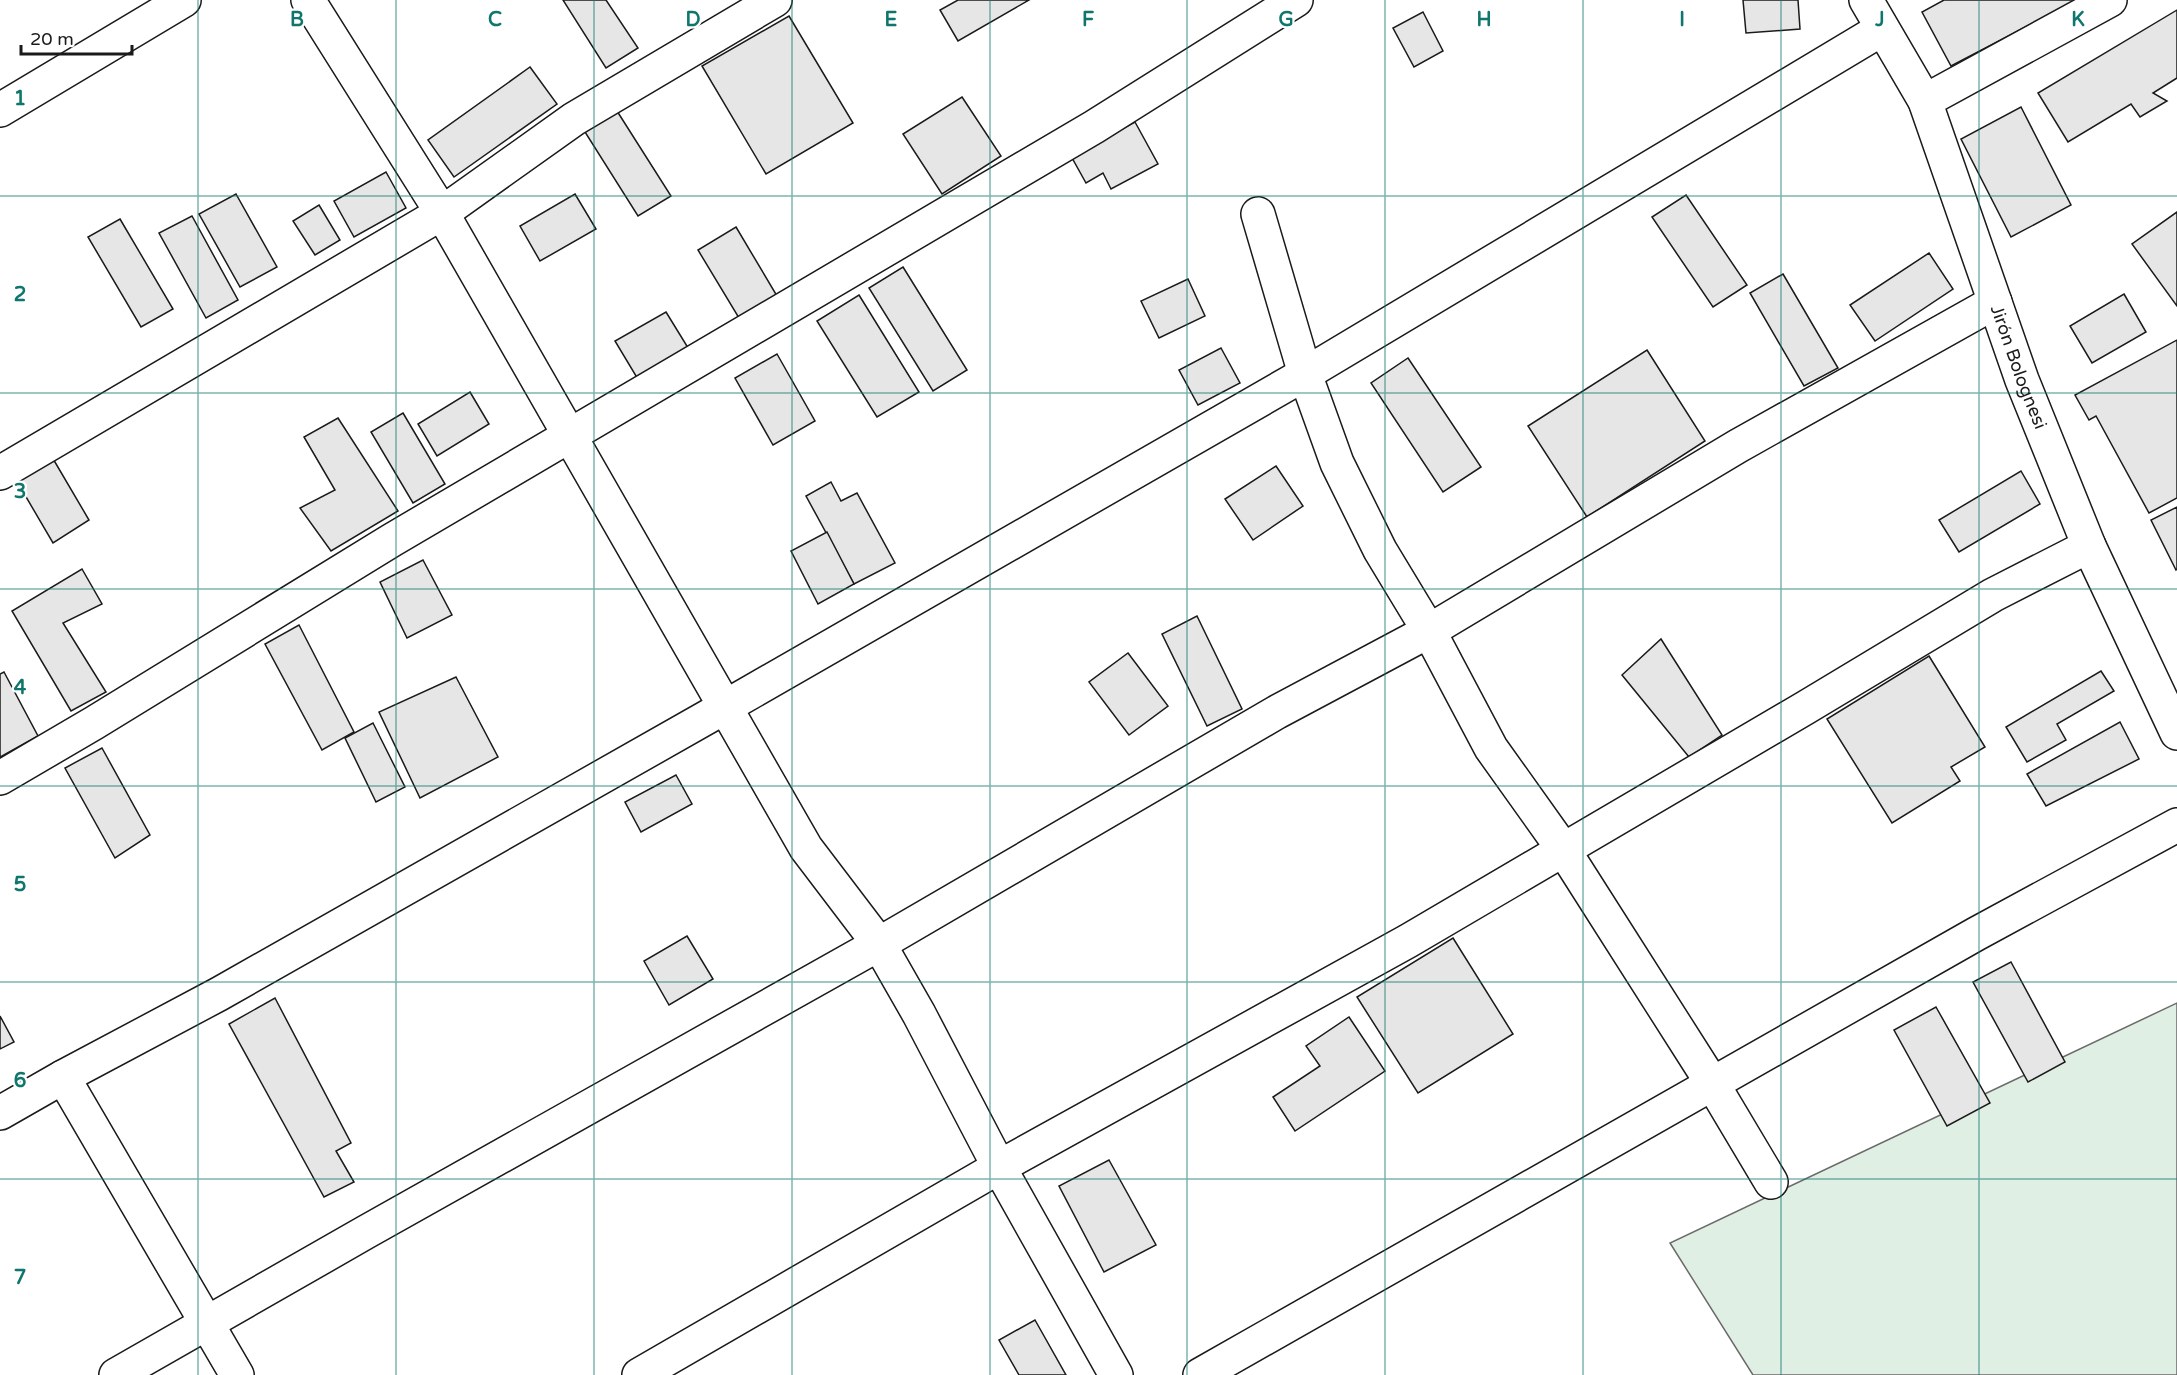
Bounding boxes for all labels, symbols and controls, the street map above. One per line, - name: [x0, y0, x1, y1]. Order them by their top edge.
- text: B: [290, 8, 304, 32]
- text: C: [488, 8, 502, 32]
- text: D: [685, 8, 701, 32]
- text: E: [885, 8, 898, 32]
- text: F: [1082, 8, 1094, 32]
- text: G: [1278, 8, 1294, 32]
- text: H: [1476, 8, 1492, 32]
- text: I: [1679, 8, 1685, 32]
- text: J: [1874, 8, 1885, 32]
- text: K: [2071, 8, 2085, 32]
- scale bar: [21, 18, 132, 56]
- text: 20 m: [30, 28, 74, 50]
- text: 1: [14, 87, 26, 111]
- text: 2: [14, 283, 26, 307]
- street label: Jirón Bolognesi: [1986, 302, 2052, 432]
- text: 3: [14, 480, 26, 504]
- text: 4: [14, 676, 27, 700]
- text: 5: [14, 873, 26, 897]
- text: 6: [14, 1069, 26, 1093]
- text: 7: [14, 1266, 26, 1290]

